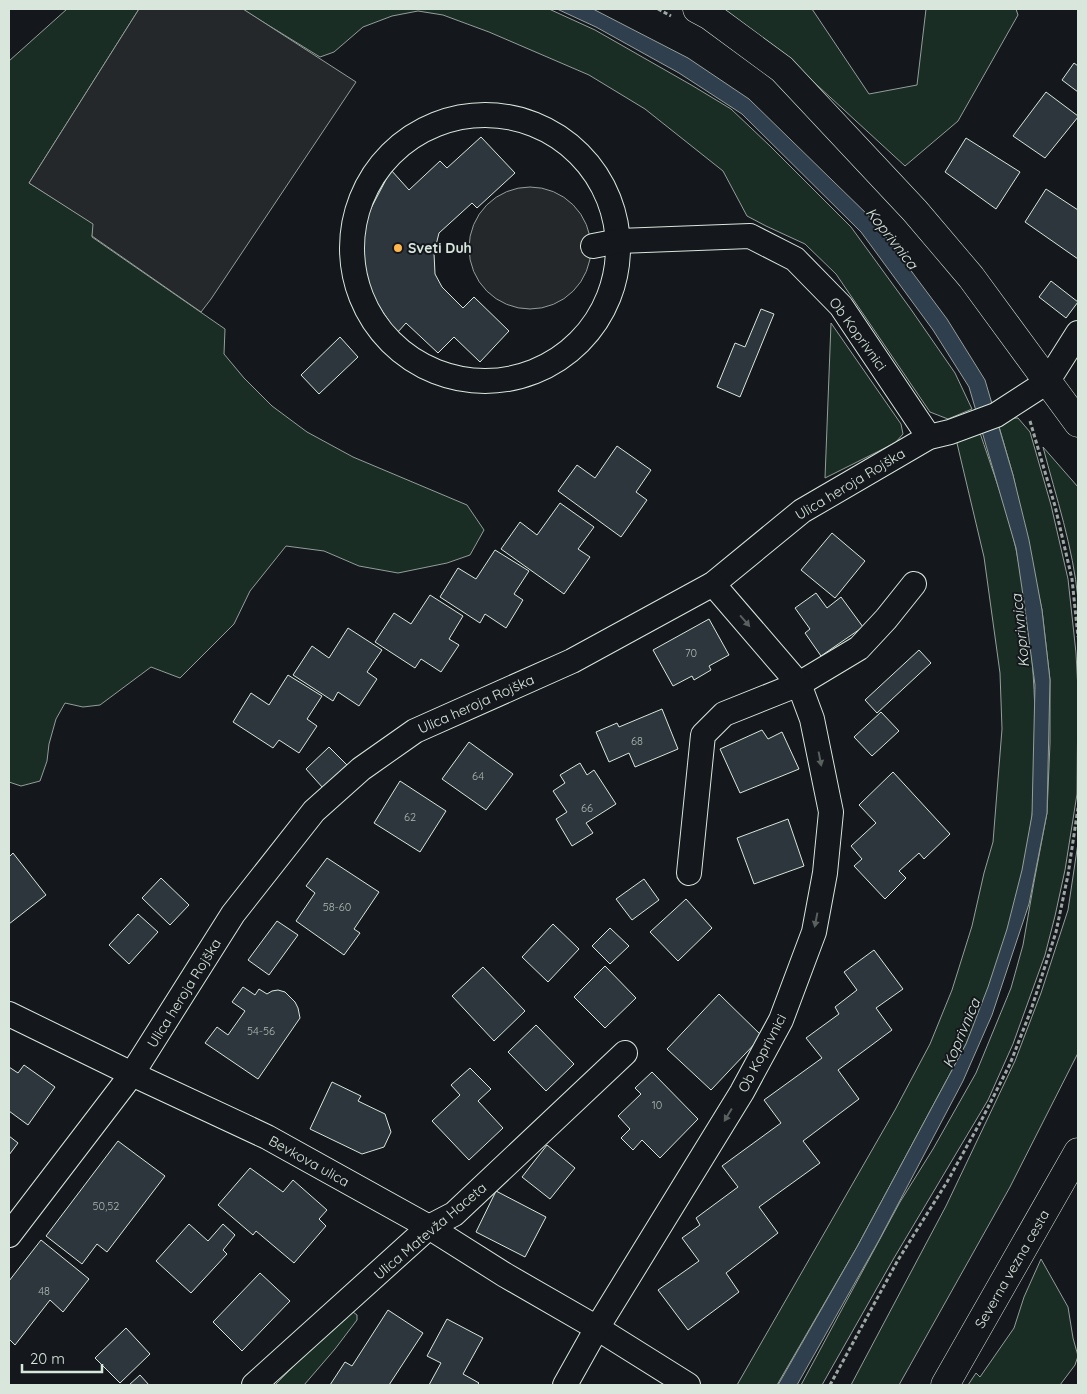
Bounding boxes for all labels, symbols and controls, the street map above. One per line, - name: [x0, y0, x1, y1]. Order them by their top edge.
- water label: Koprivnica: [862, 203, 923, 274]
- place label: Sveti Duh: [408, 239, 472, 257]
- marker: Sveti Duh: [392, 242, 404, 254]
- street label: Ob Koprivnici: [825, 294, 891, 374]
- street label: Ulica heroja Rojška: [792, 444, 908, 524]
- water label: Koprivnica: [1007, 592, 1033, 669]
- one-way arrow: [739, 614, 750, 627]
- house number: 70: [685, 646, 697, 660]
- street label: Ulica heroja Rojška: [415, 670, 537, 738]
- house number: 68: [631, 734, 643, 748]
- one-way arrow: [817, 752, 825, 768]
- house number: 64: [472, 769, 484, 783]
- house number: 66: [581, 801, 593, 815]
- house number: 62: [404, 810, 416, 824]
- house number: 58-60: [323, 900, 351, 914]
- one-way arrow: [812, 912, 820, 927]
- street label: Ulica heroja Rojška: [143, 935, 225, 1051]
- water label: Koprivnica: [938, 995, 984, 1071]
- street label: Ob Koprivnici: [734, 1011, 790, 1095]
- house number: 54-56: [247, 1024, 275, 1038]
- house number: 10: [652, 1098, 662, 1112]
- one-way arrow: [723, 1108, 733, 1121]
- street label: Bevkova ulica: [265, 1131, 353, 1191]
- street label: Ulica Matevža Haceta: [370, 1179, 490, 1283]
- house number: 50,52: [93, 1199, 119, 1213]
- street label: Severna vezna cesta: [971, 1206, 1053, 1332]
- house number: 48: [38, 1284, 50, 1298]
- scale bar: [22, 1342, 102, 1374]
- text: 20 m: [30, 1349, 65, 1368]

